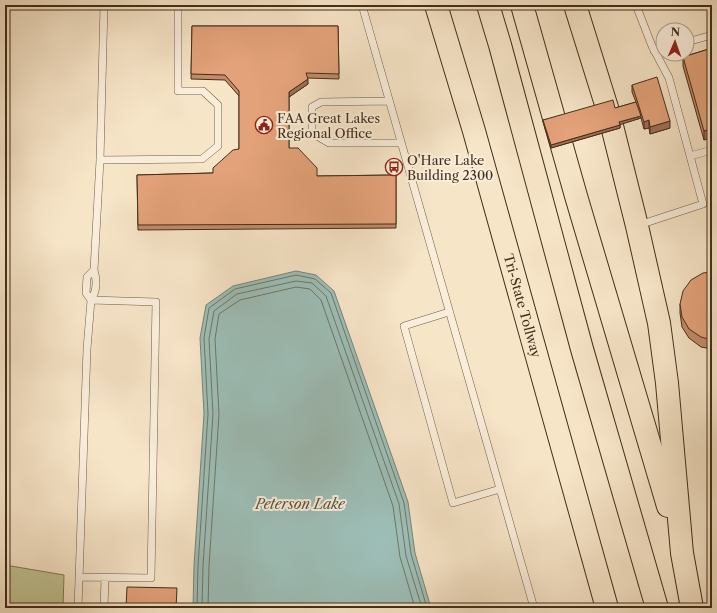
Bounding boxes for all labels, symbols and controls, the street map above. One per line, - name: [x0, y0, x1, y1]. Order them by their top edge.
- north arrow: [655, 22, 695, 62]
- text: N: [670, 25, 681, 39]
- place label: FAA Great Lakes Regional Office: [277, 110, 381, 141]
- public building icon: FAA Great Lakes Regional Office: [254, 115, 274, 135]
- place label: O'Hare Lake Building 2300: [407, 152, 493, 183]
- bus stop icon: O'Hare Lake Building 2300: [384, 157, 404, 177]
- street label: Tri-State Tollway: [501, 252, 545, 360]
- water label: Peterson Lake: [254, 495, 346, 513]

